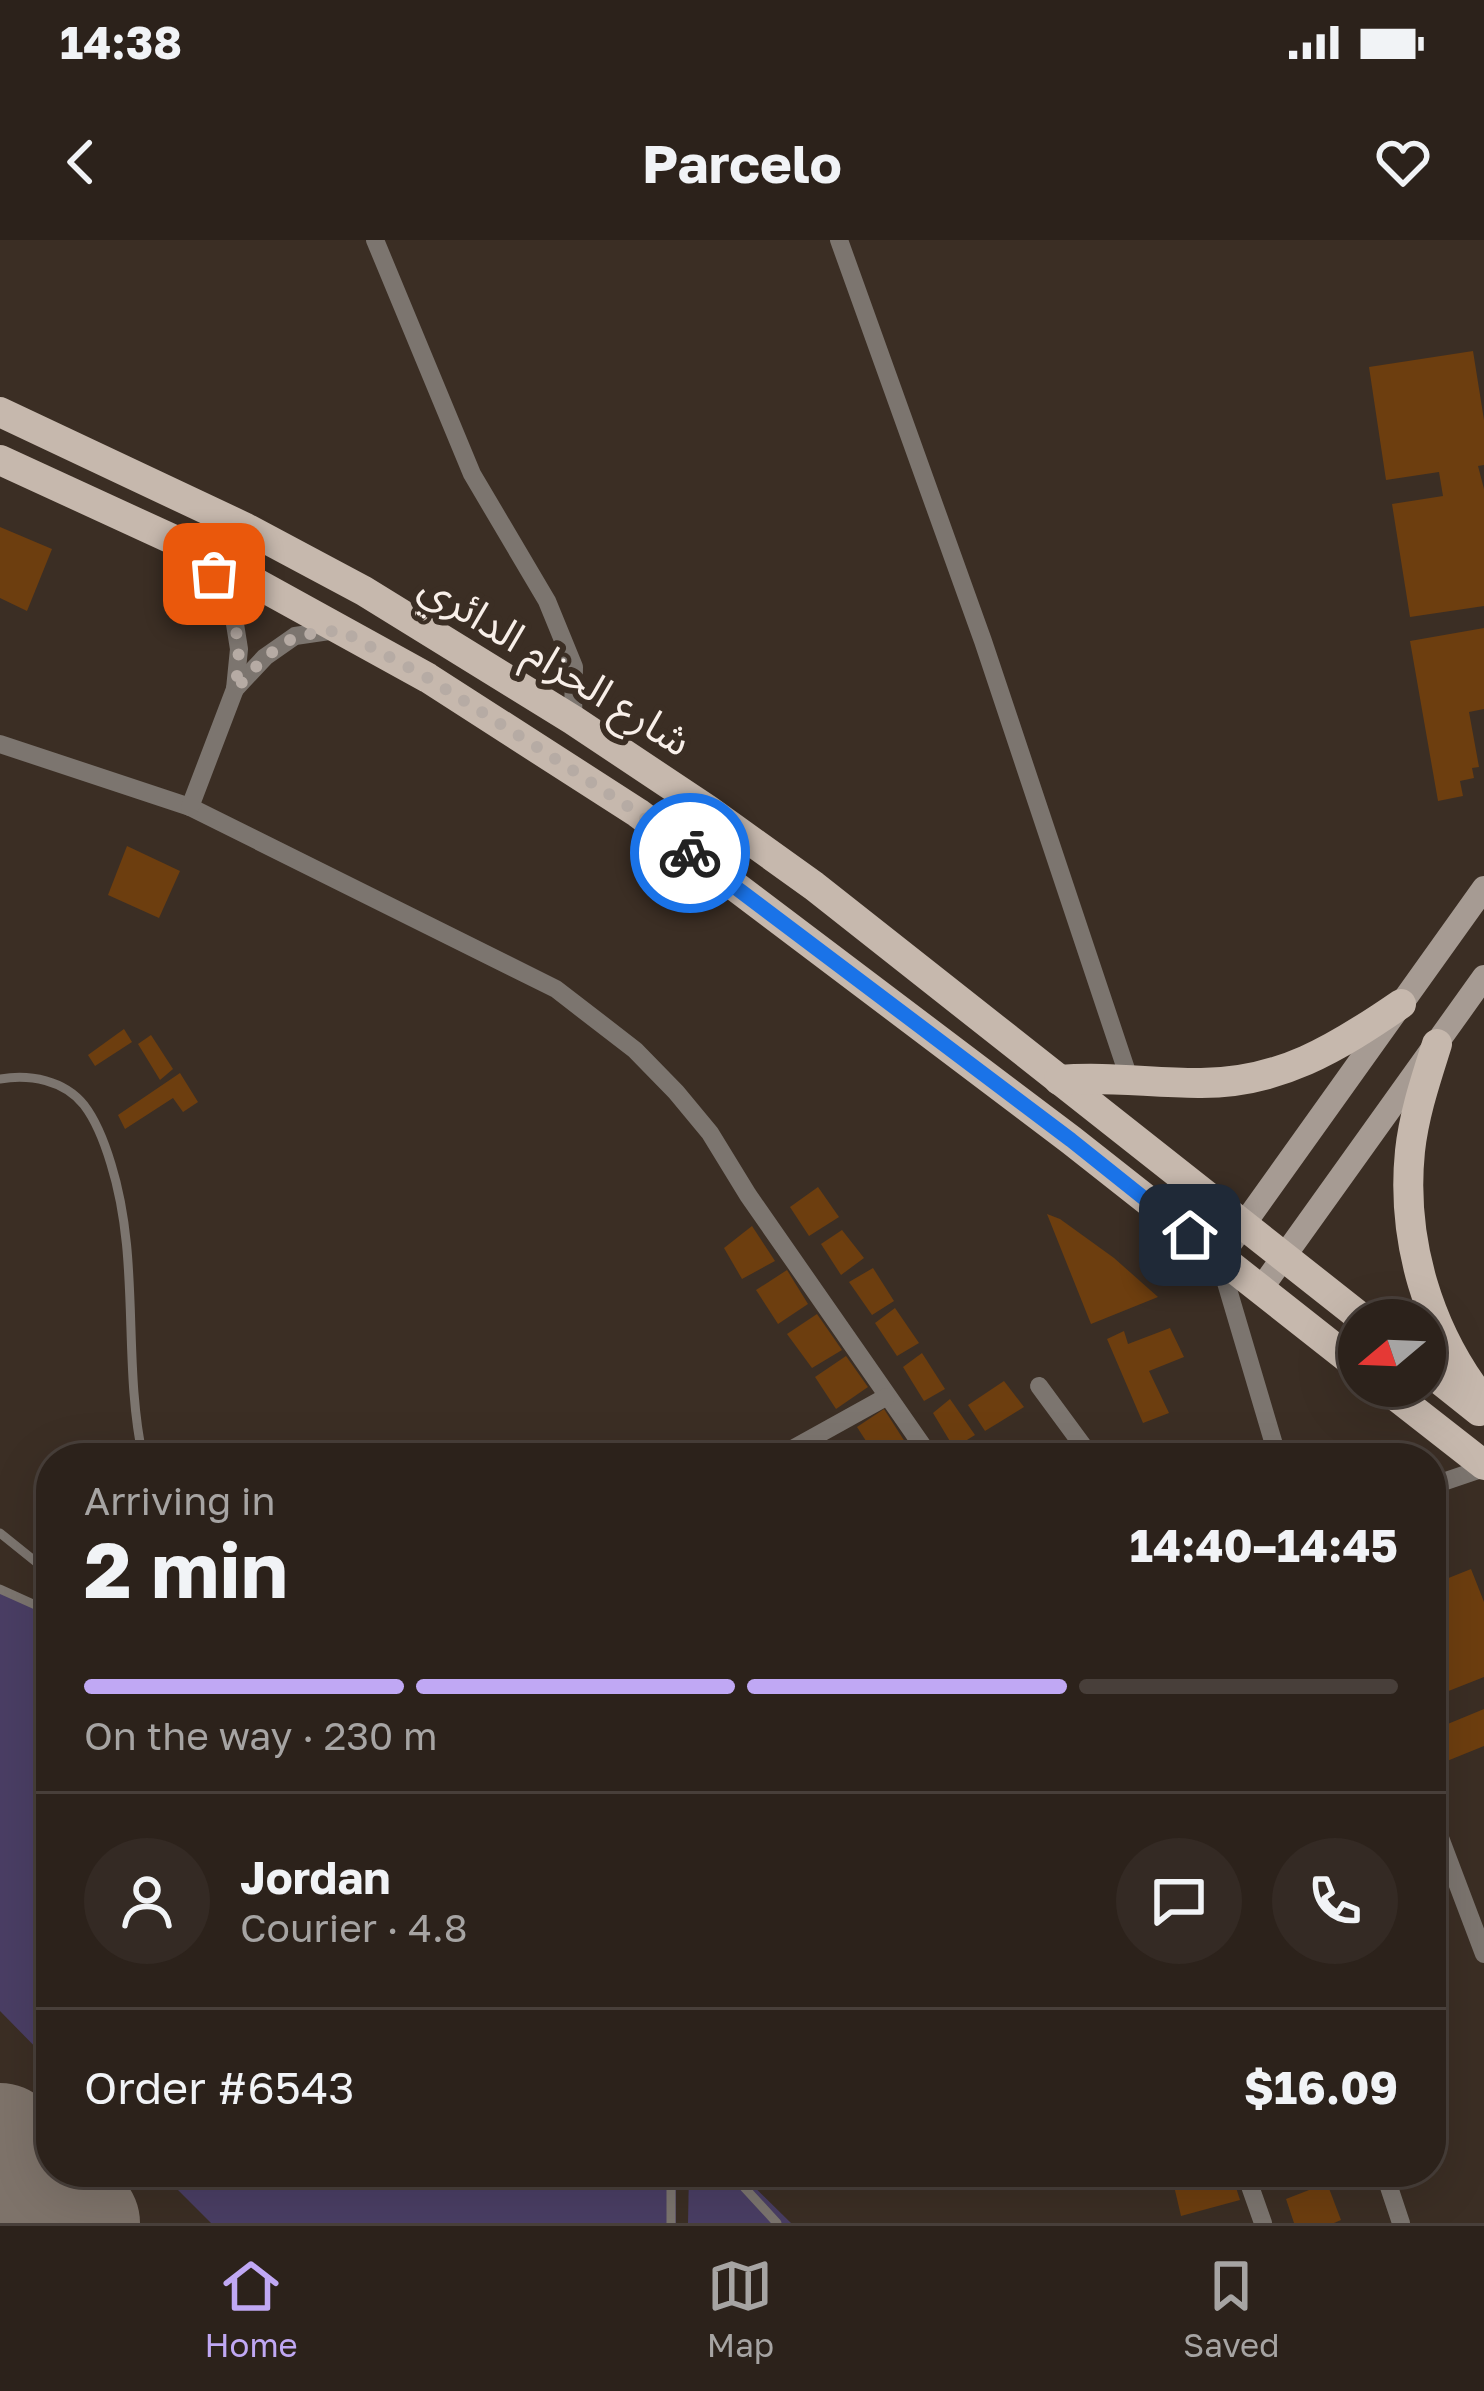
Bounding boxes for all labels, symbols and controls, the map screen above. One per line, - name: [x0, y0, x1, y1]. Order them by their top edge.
- text: 14:38: [60, 15, 182, 69]
- icon: back: [48, 129, 114, 195]
- icon: heart: [1370, 129, 1436, 195]
- text: Parcelo: [642, 130, 842, 195]
- pin: [163, 523, 265, 625]
- icon: bag: [181, 541, 247, 607]
- street label: شارع الحزام الدائري: [407, 559, 701, 773]
- courier: [630, 793, 750, 913]
- icon: bike: [657, 820, 723, 886]
- pin: [1139, 1184, 1241, 1286]
- icon: home: [1157, 1202, 1223, 1268]
- north arrow: [1338, 1299, 1446, 1407]
- map controls: [1338, 1299, 1446, 1407]
- text: Arriving in: [84, 1477, 275, 1524]
- text: 14:40–14:45: [1130, 1518, 1398, 1572]
- text: 2 min: [84, 1522, 288, 1615]
- text: On the way · 230 m: [84, 1712, 438, 1759]
- button: person: [84, 1838, 210, 1964]
- button: chat: [1116, 1838, 1242, 1964]
- button: phone: [1272, 1838, 1398, 1964]
- text: Jordan: [240, 1850, 391, 1904]
- text: Courier · 4.8: [240, 1904, 468, 1951]
- text: Order #6543: [84, 2060, 355, 2114]
- text: $16.09: [1244, 2060, 1398, 2114]
- tab: Home: [205, 2253, 298, 2364]
- tab: Map: [707, 2253, 774, 2364]
- tab: Saved: [1183, 2253, 1279, 2364]

